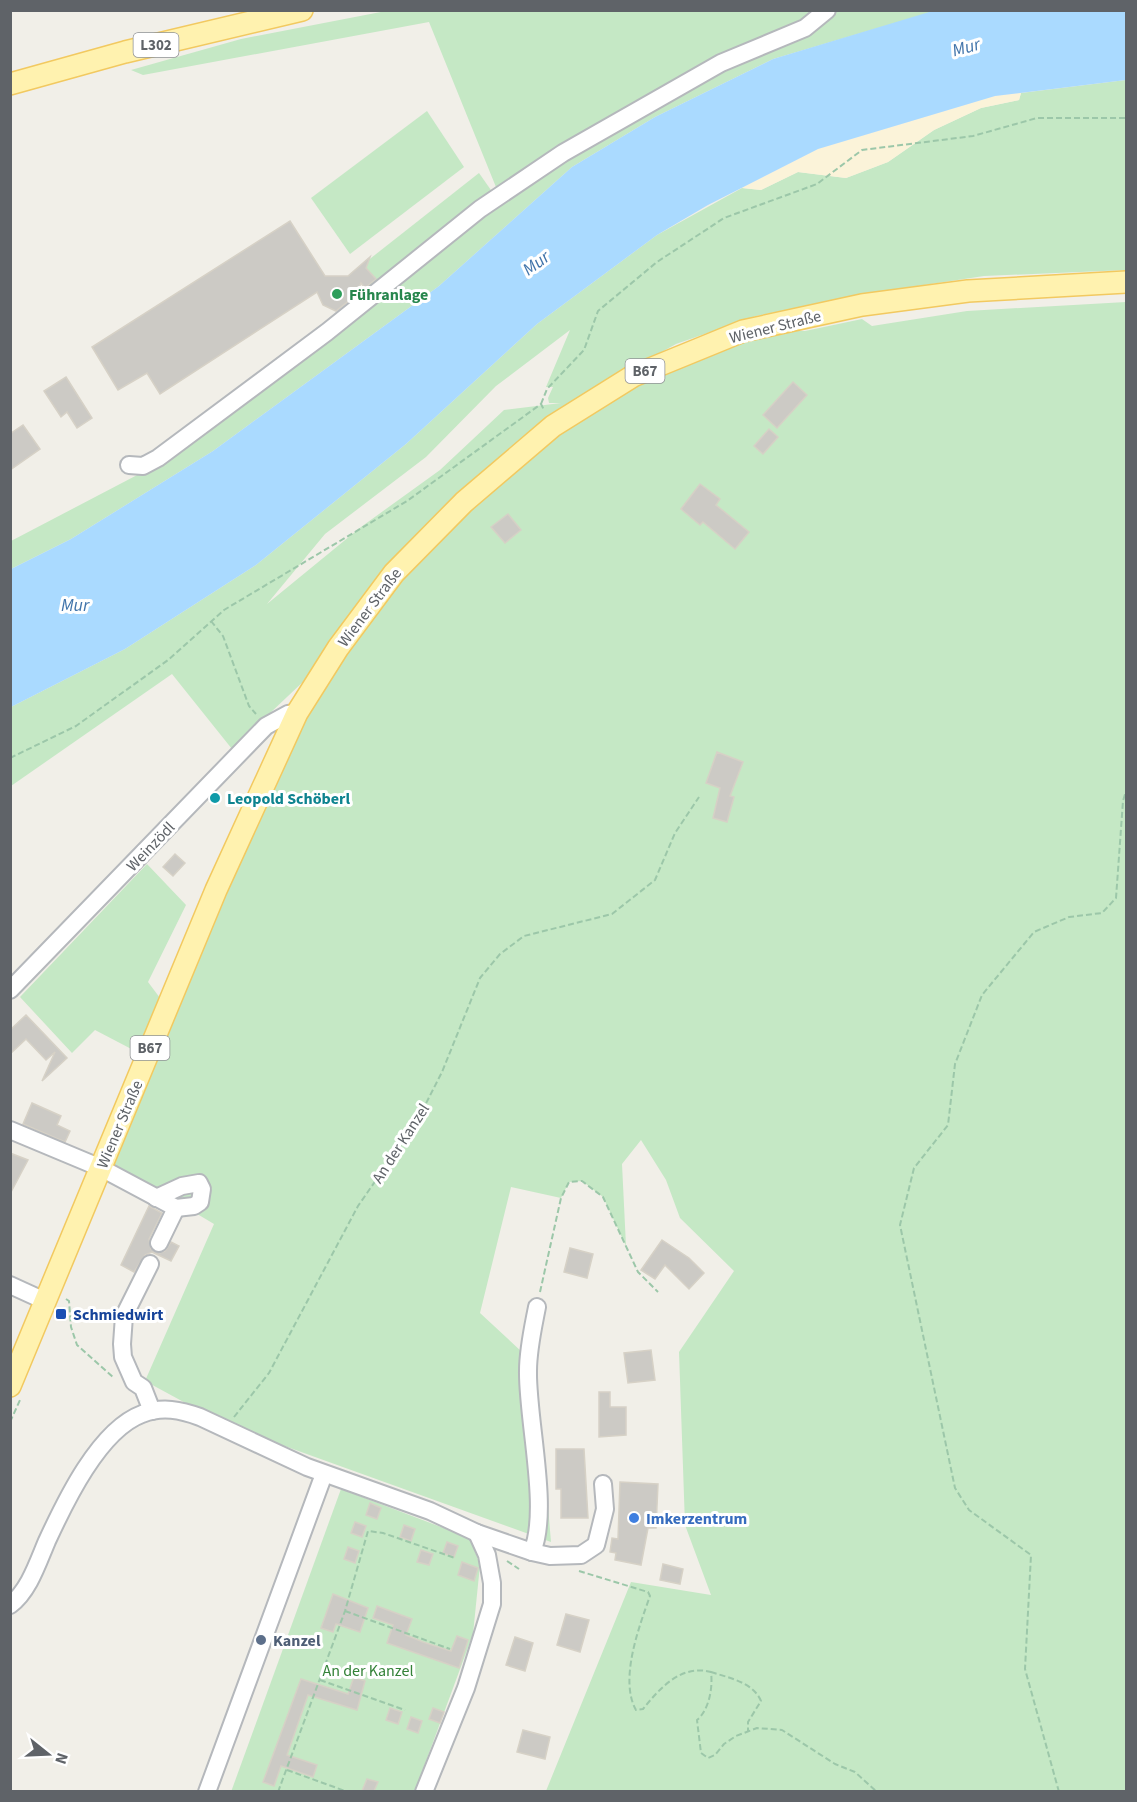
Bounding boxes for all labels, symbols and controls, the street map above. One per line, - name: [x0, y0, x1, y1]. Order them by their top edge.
- water label: Mur: [949, 32, 984, 63]
- road number: L302: [134, 33, 178, 57]
- water label: Mur: [517, 244, 556, 282]
- place label: Führanlage: [349, 284, 428, 306]
- marker: Führanlage: [330, 287, 344, 301]
- street label: Wiener Straße: [727, 305, 823, 349]
- road number: B67: [626, 359, 664, 383]
- street label: Wiener Straße: [333, 563, 407, 652]
- water label: Mur: [61, 593, 90, 618]
- place label: Leopold Schöberl: [227, 788, 350, 810]
- marker: Leopold Schöberl: [208, 791, 222, 805]
- street label: Weinzödl: [121, 817, 180, 876]
- road number: B67: [130, 1036, 170, 1060]
- street label: Wiener Straße: [91, 1077, 148, 1172]
- street label: An der Kanzel: [367, 1099, 435, 1188]
- place label: Schmiedwirt: [73, 1304, 163, 1326]
- marker: Schmiedwirt: [54, 1307, 68, 1321]
- place label: Imkerzentrum: [646, 1508, 747, 1530]
- marker: Imkerzentrum: [627, 1511, 641, 1525]
- place label: Kanzel: [273, 1630, 321, 1652]
- marker: Kanzel: [254, 1633, 268, 1647]
- park label: An der Kanzel: [323, 1660, 413, 1682]
- north arrow: [18, 1724, 78, 1784]
- text: N: [49, 1750, 73, 1767]

